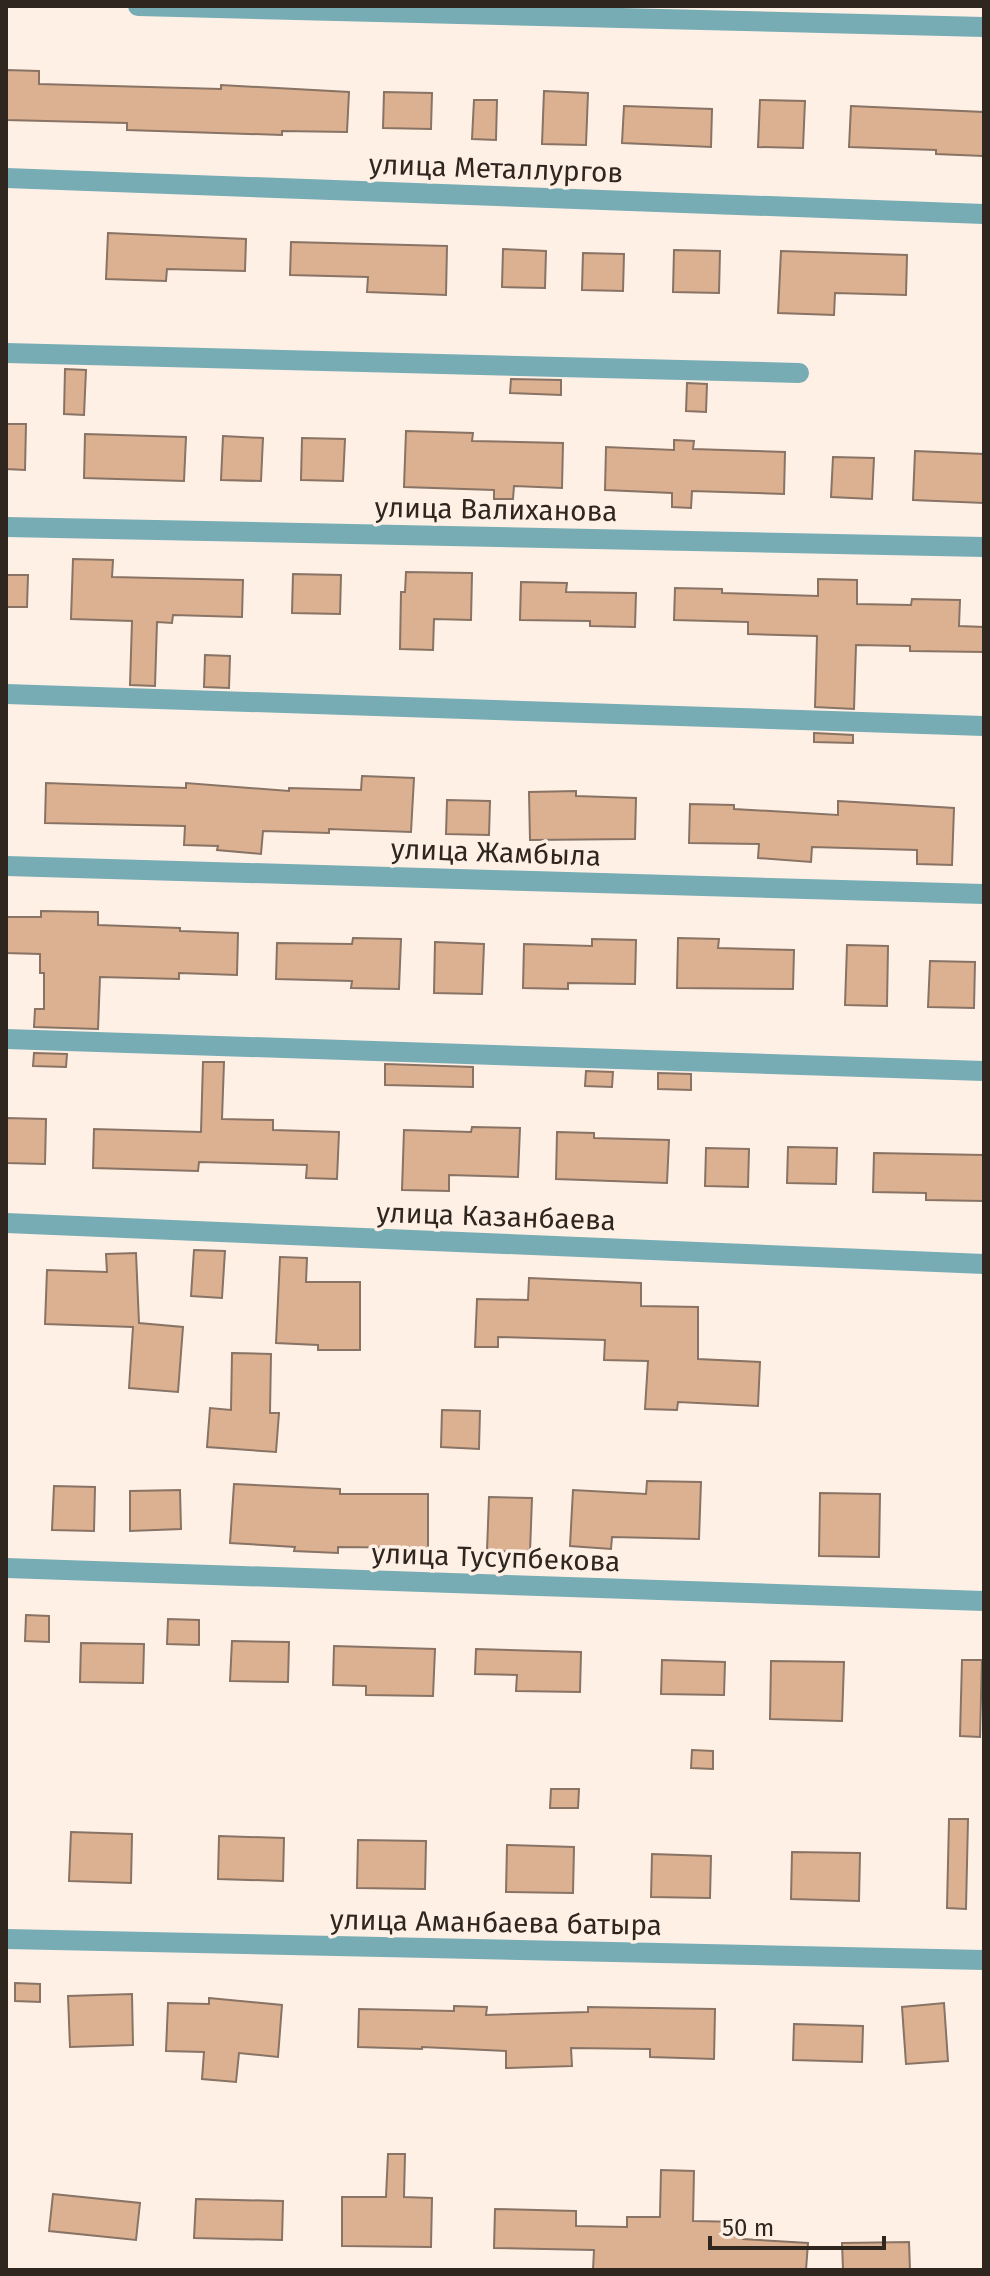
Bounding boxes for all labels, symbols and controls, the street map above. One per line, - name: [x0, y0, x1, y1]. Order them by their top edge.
- street label: улица Металлургов: [368, 148, 624, 189]
- street label: улица Валиханова: [374, 491, 618, 528]
- street label: улица Жамбыла: [390, 832, 602, 873]
- street label: улица Казанбаева: [376, 1196, 616, 1237]
- street label: улица Тусупбекова: [371, 1537, 621, 1578]
- street label: улица Аманбаева батыра: [330, 1903, 662, 1942]
- scale bar: [710, 2200, 884, 2250]
- text: 50 m: [722, 2214, 774, 2242]

